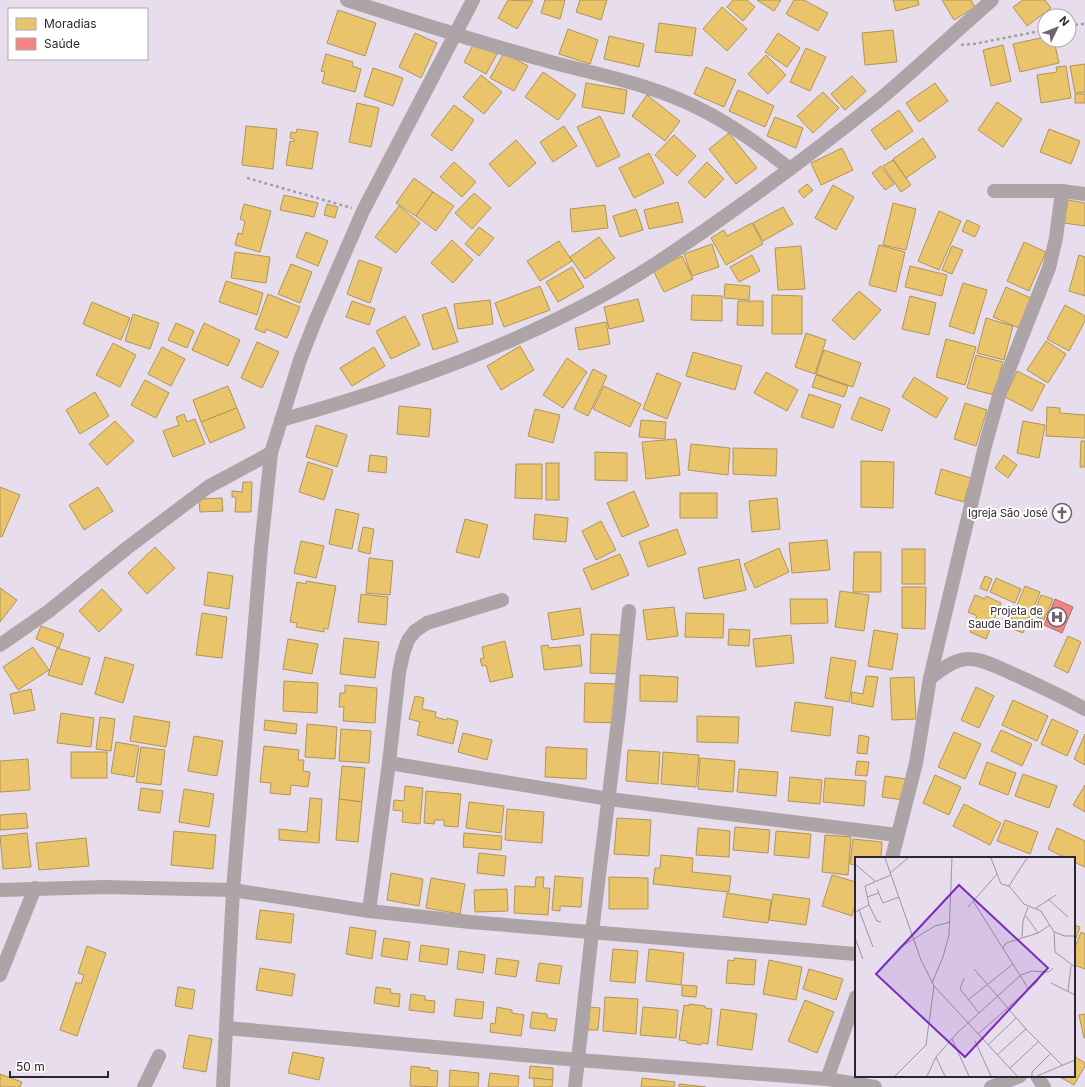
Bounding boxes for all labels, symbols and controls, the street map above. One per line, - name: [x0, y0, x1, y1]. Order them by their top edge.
- legend: [8, 8, 148, 60]
- north arrow: [1037, 8, 1077, 48]
- text: N: [1056, 13, 1072, 29]
- text: Moradias: [44, 16, 97, 31]
- text: Saúde: [44, 36, 80, 51]
- church icon: Igreja São José: [1051, 502, 1073, 524]
- place label: Igreja São José: [968, 506, 1048, 520]
- place label: Projeta de Saude Bandim: [968, 604, 1043, 631]
- hospital icon: Projeta de Saude Bandim: [1046, 606, 1068, 628]
- inset map: [855, 857, 1075, 1077]
- scale bar: [10, 1053, 108, 1079]
- text: 50 m: [16, 1059, 45, 1074]

